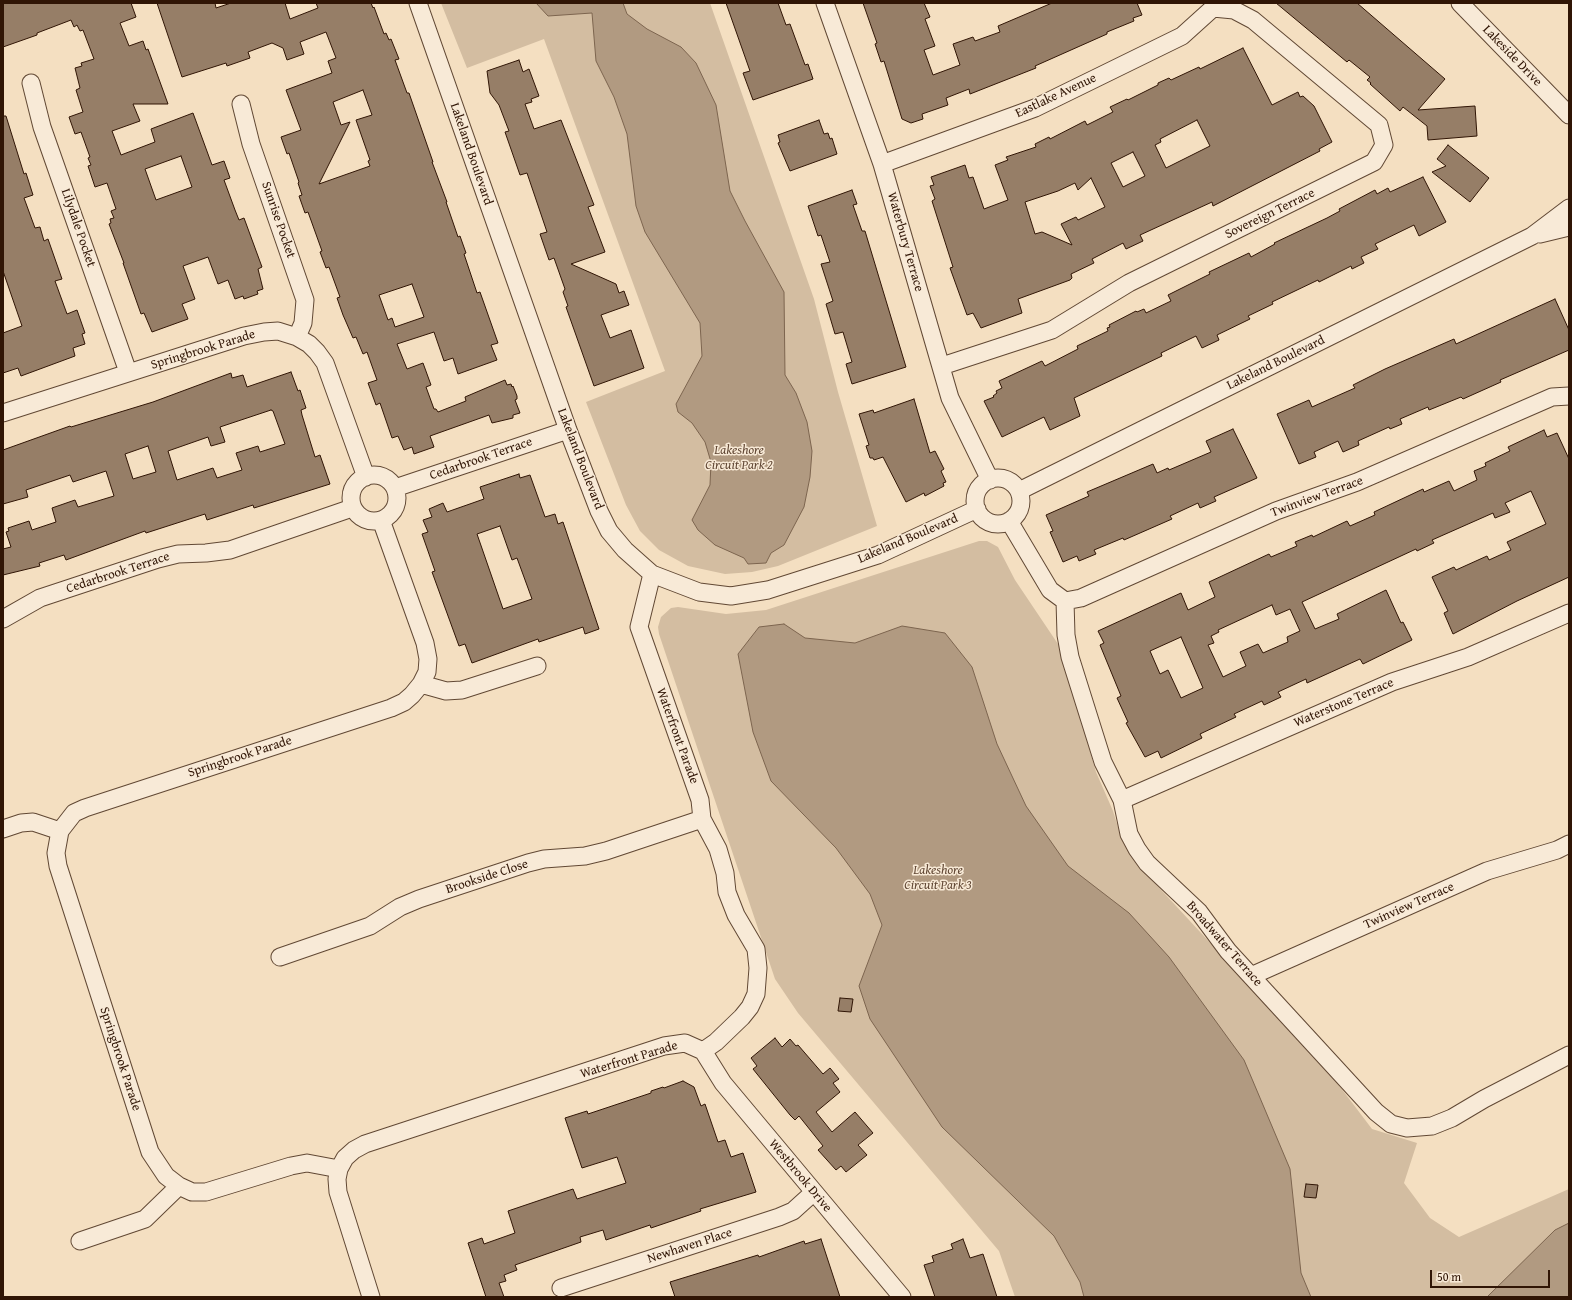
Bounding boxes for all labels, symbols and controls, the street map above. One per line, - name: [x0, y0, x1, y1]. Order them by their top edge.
- street label: Lakeside Drive: [1479, 22, 1545, 90]
- street label: Eastlake Avenue: [1013, 70, 1099, 122]
- street label: Lakeland Boulevard: [446, 101, 496, 207]
- street label: Sunrise Pocket: [258, 180, 298, 260]
- street label: Sovereign Terrace: [1223, 186, 1317, 242]
- street label: Lilydale Pocket: [57, 187, 99, 269]
- street label: Waterbury Terrace: [883, 191, 927, 293]
- street label: Springbrook Parade: [149, 327, 257, 373]
- street label: Lakeland Boulevard: [1224, 333, 1328, 393]
- street label: Lakeland Boulevard: [554, 406, 606, 512]
- street label: Cedarbrook Terrace: [428, 434, 534, 484]
- park label: Lakeshore Circuit Park 2: [705, 443, 773, 474]
- street label: Twinview Terrace: [1269, 473, 1365, 521]
- street label: Lakeland Boulevard: [856, 511, 960, 567]
- street label: Cedarbrook Terrace: [64, 549, 172, 597]
- street label: Waterstone Terrace: [1292, 675, 1396, 731]
- street label: Waterfront Parade: [652, 686, 702, 786]
- street label: Springbrook Parade: [186, 733, 294, 781]
- street label: Brookside Close: [444, 856, 530, 898]
- park label: Lakeshore Circuit Park 3: [904, 863, 972, 894]
- street label: Twinview Terrace: [1361, 879, 1457, 933]
- street label: Broadwater Terrace: [1183, 898, 1265, 990]
- street label: Springbrook Parade: [96, 1005, 144, 1113]
- street label: Waterfront Parade: [578, 1038, 680, 1082]
- street label: Westbrook Drive: [765, 1136, 835, 1216]
- street label: Newhaven Place: [646, 1225, 734, 1267]
- scale bar: [1432, 1262, 1552, 1288]
- text: 50 m: [1437, 1268, 1461, 1285]

